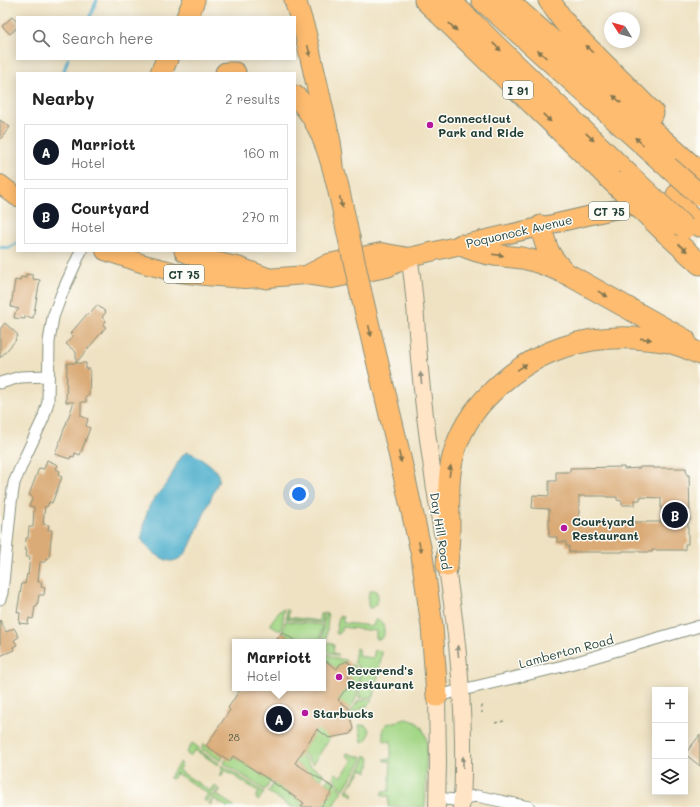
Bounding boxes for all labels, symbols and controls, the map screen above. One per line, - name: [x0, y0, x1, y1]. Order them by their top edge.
- north arrow: [604, 12, 640, 48]
- search box: [16, 16, 296, 60]
- one-way arrow: [448, 22, 458, 32]
- icon: search: [30, 27, 52, 49]
- text: Search here: [62, 28, 153, 48]
- one-way arrow: [492, 42, 502, 52]
- one-way arrow: [584, 44, 594, 54]
- one-way arrow: [307, 45, 313, 57]
- one-way arrow: [538, 50, 547, 59]
- road number: I 91: [503, 81, 533, 99]
- text: Nearby: [32, 87, 94, 109]
- text: 2 results: [225, 90, 280, 107]
- one-way arrow: [612, 94, 622, 103]
- place label: Connecticut Park and Ride: [438, 110, 524, 140]
- one-way arrow: [542, 113, 552, 123]
- marker: Connecticut Park and Ride: [425, 120, 435, 130]
- one-way arrow: [585, 132, 595, 142]
- text: Marriott: [71, 134, 135, 154]
- one-way arrow: [634, 136, 644, 145]
- text: A: [41, 144, 51, 161]
- text: 160 m: [243, 144, 279, 161]
- text: Hotel: [71, 154, 105, 171]
- one-way arrow: [338, 196, 344, 208]
- text: Courtyard: [71, 198, 149, 218]
- road number: CT 75: [589, 202, 629, 220]
- text: B: [42, 208, 50, 225]
- text: 270 m: [242, 208, 279, 225]
- street label: Poquonock Avenue: [464, 211, 574, 251]
- text: Hotel: [71, 218, 105, 235]
- one-way arrow: [678, 243, 687, 252]
- one-way arrow: [492, 252, 504, 259]
- road number: CT 75: [164, 265, 204, 283]
- one-way arrow: [597, 290, 609, 297]
- one-way arrow: [368, 324, 374, 337]
- one-way arrow: [640, 336, 652, 342]
- one-way arrow: [517, 363, 527, 371]
- one-way arrow: [417, 372, 424, 384]
- one-way arrow: [397, 451, 403, 463]
- one-way arrow: [447, 465, 453, 477]
- your location: [289, 484, 309, 504]
- street label: Day Hill Road: [427, 491, 455, 571]
- pin: B: [662, 500, 688, 530]
- place label: Courtyard Restaurant: [572, 513, 639, 543]
- marker: Courtyard Restaurant: [559, 523, 569, 533]
- one-way arrow: [417, 541, 423, 553]
- street label: Lamberton Road: [517, 631, 615, 671]
- popup: [232, 639, 326, 691]
- one-way arrow: [455, 645, 461, 657]
- text: Marriott: [247, 647, 311, 667]
- place label: Reverend's Restaurant: [347, 662, 414, 692]
- text: Hotel: [247, 667, 281, 684]
- marker: Reverend's Restaurant: [334, 672, 344, 682]
- map controls: [652, 687, 688, 795]
- button: +: [652, 687, 688, 723]
- pin: A: [266, 704, 292, 734]
- place label: Starbucks: [313, 705, 374, 721]
- marker: Starbucks: [300, 708, 310, 718]
- button: −: [652, 723, 688, 759]
- house number: 28: [228, 730, 240, 744]
- one-way arrow: [460, 755, 466, 768]
- button: layers: [652, 759, 688, 795]

